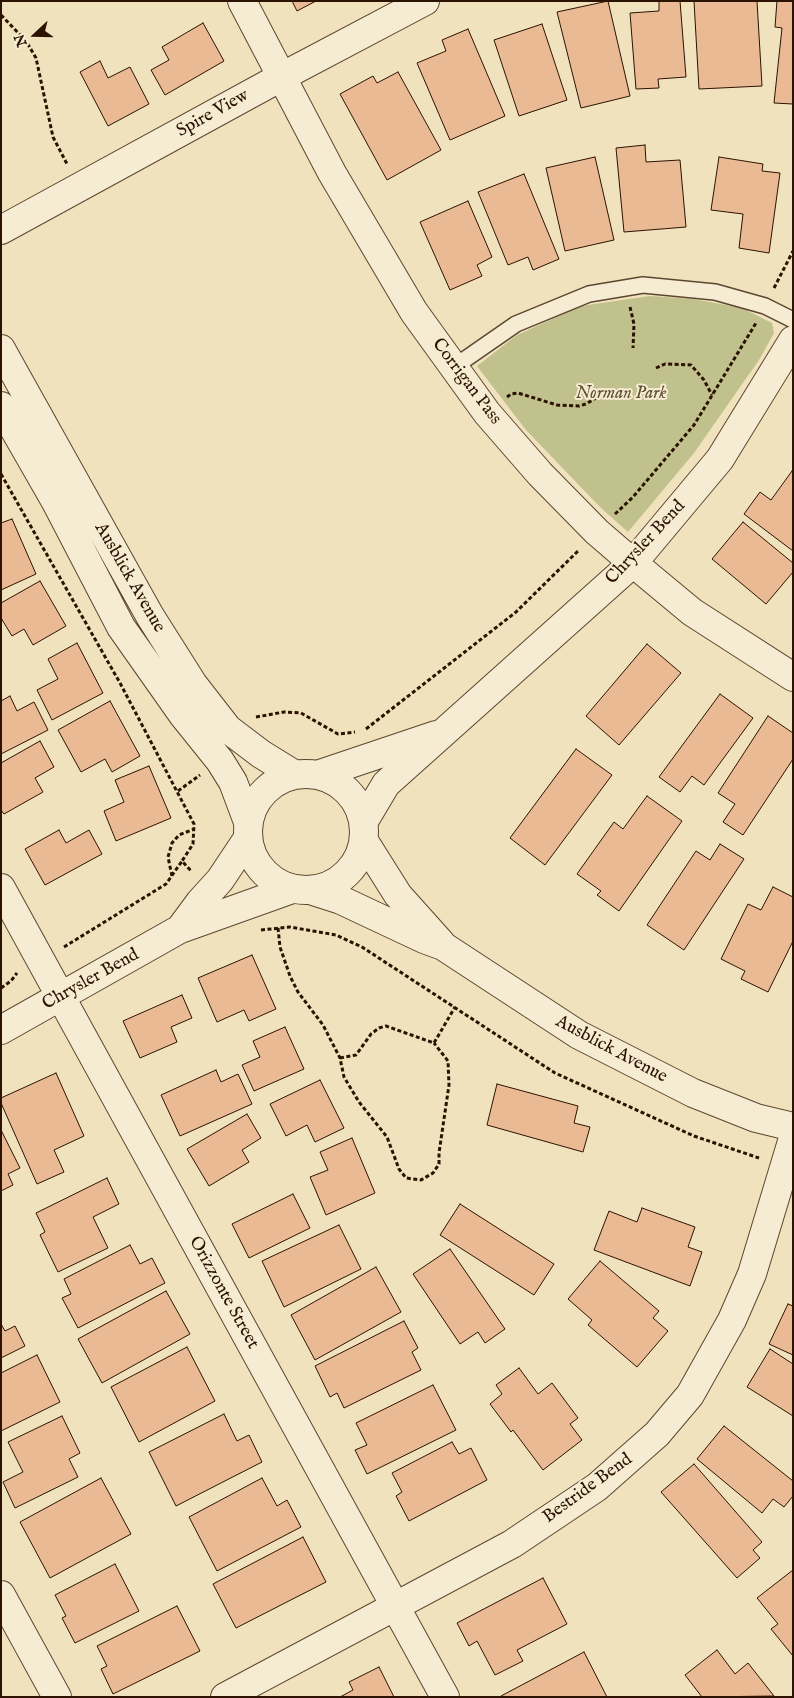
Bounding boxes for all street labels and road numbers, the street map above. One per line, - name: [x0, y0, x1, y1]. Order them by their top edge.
- street label: Spire View: [173, 85, 253, 143]
- street label: Corrigan Pass: [427, 335, 505, 429]
- street label: Chrysler Bend: [602, 496, 690, 590]
- street label: Ausblick Avenue: [89, 519, 169, 637]
- street label: Chrysler Bend: [39, 945, 143, 1015]
- street label: Ausblick Avenue: [551, 1012, 671, 1088]
- street label: Orizzonte Street: [183, 1233, 263, 1353]
- street label: Bestride Bend: [539, 1449, 637, 1529]

